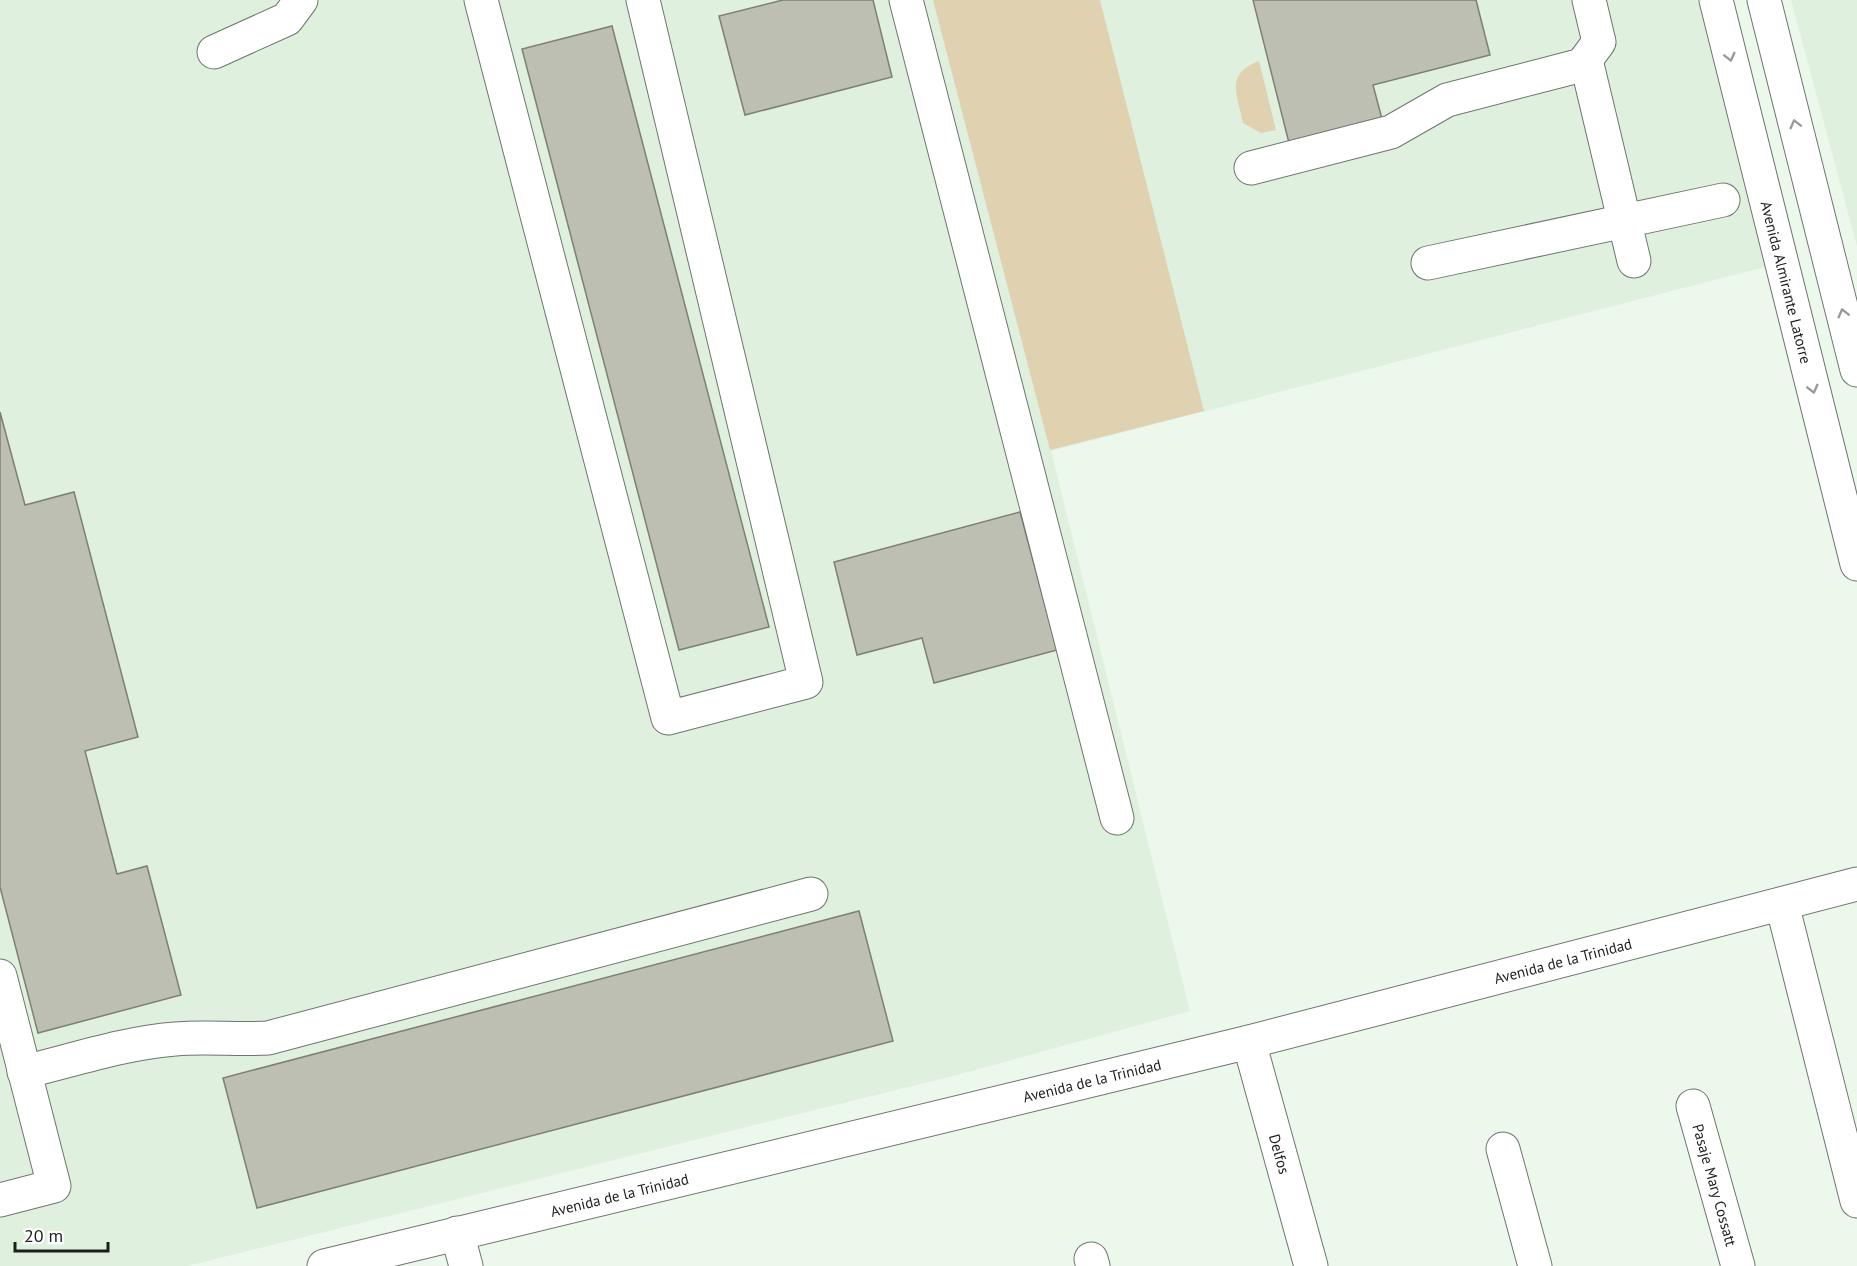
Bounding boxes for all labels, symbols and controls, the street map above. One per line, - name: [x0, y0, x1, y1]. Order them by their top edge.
- one-way arrow: [1723, 52, 1736, 62]
- one-way arrow: [1790, 119, 1802, 130]
- street label: Avenida Almirante Latorre: [1757, 199, 1816, 366]
- one-way arrow: [1837, 308, 1850, 318]
- one-way arrow: [1806, 383, 1819, 393]
- street label: Avenida de la Trinidad: [1492, 933, 1634, 987]
- street label: Avenida de la Trinidad: [1021, 1054, 1163, 1106]
- street label: Pasaje Mary Cossatt: [1689, 1122, 1741, 1248]
- street label: Delfos: [1265, 1132, 1295, 1176]
- street label: Avenida de la Trinidad: [548, 1169, 691, 1220]
- scale bar: [15, 1215, 108, 1253]
- text: 20 m: [24, 1224, 63, 1247]

